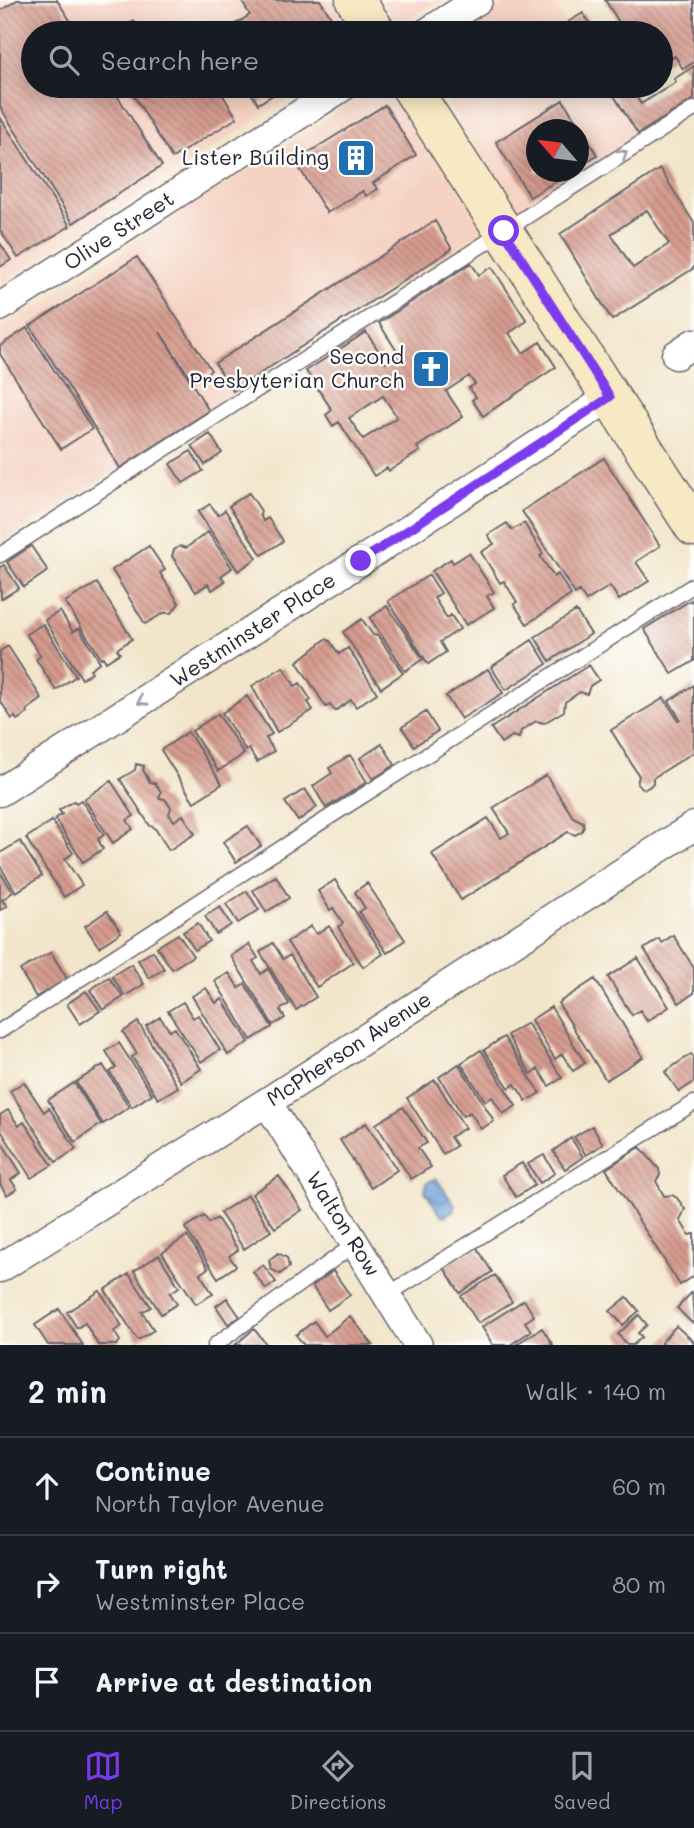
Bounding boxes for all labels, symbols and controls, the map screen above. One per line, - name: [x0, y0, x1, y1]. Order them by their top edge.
- search box: [21, 21, 673, 98]
- icon: search: [45, 41, 83, 79]
- text: Search here: [101, 43, 259, 77]
- north arrow: [526, 119, 589, 182]
- building icon: Lister Building: [335, 137, 377, 179]
- place label: Lister Building: [182, 143, 329, 170]
- one-way arrow: [615, 150, 628, 163]
- street label: Olive Street: [58, 184, 178, 275]
- route start: [488, 215, 519, 246]
- place label: Second Presbyterian Church: [189, 342, 404, 393]
- church icon: Second Presbyterian Church: [410, 348, 452, 390]
- route end: [345, 545, 376, 576]
- street label: Westminster Place: [164, 565, 340, 692]
- one-way arrow: [137, 693, 150, 706]
- street label: McPherson Avenue: [261, 984, 436, 1111]
- street label: Walton Row: [301, 1166, 387, 1281]
- text: 2 min: [28, 1371, 107, 1411]
- text: Walk · 140 m: [525, 1376, 666, 1406]
- text: Continue: [95, 1454, 211, 1488]
- icon: ahead: [28, 1467, 66, 1505]
- text: 60 m: [612, 1471, 666, 1501]
- text: North Taylor Avenue: [95, 1488, 325, 1518]
- text: Turn right: [95, 1552, 228, 1586]
- icon: right: [28, 1565, 66, 1603]
- text: 80 m: [612, 1569, 666, 1599]
- text: Westminster Place: [95, 1586, 305, 1616]
- icon: arrive: [28, 1663, 66, 1701]
- text: Arrive at destination: [95, 1665, 372, 1699]
- tab: Map: [84, 1747, 122, 1814]
- tab: Directions: [290, 1747, 386, 1814]
- tab: Saved: [554, 1747, 610, 1814]

